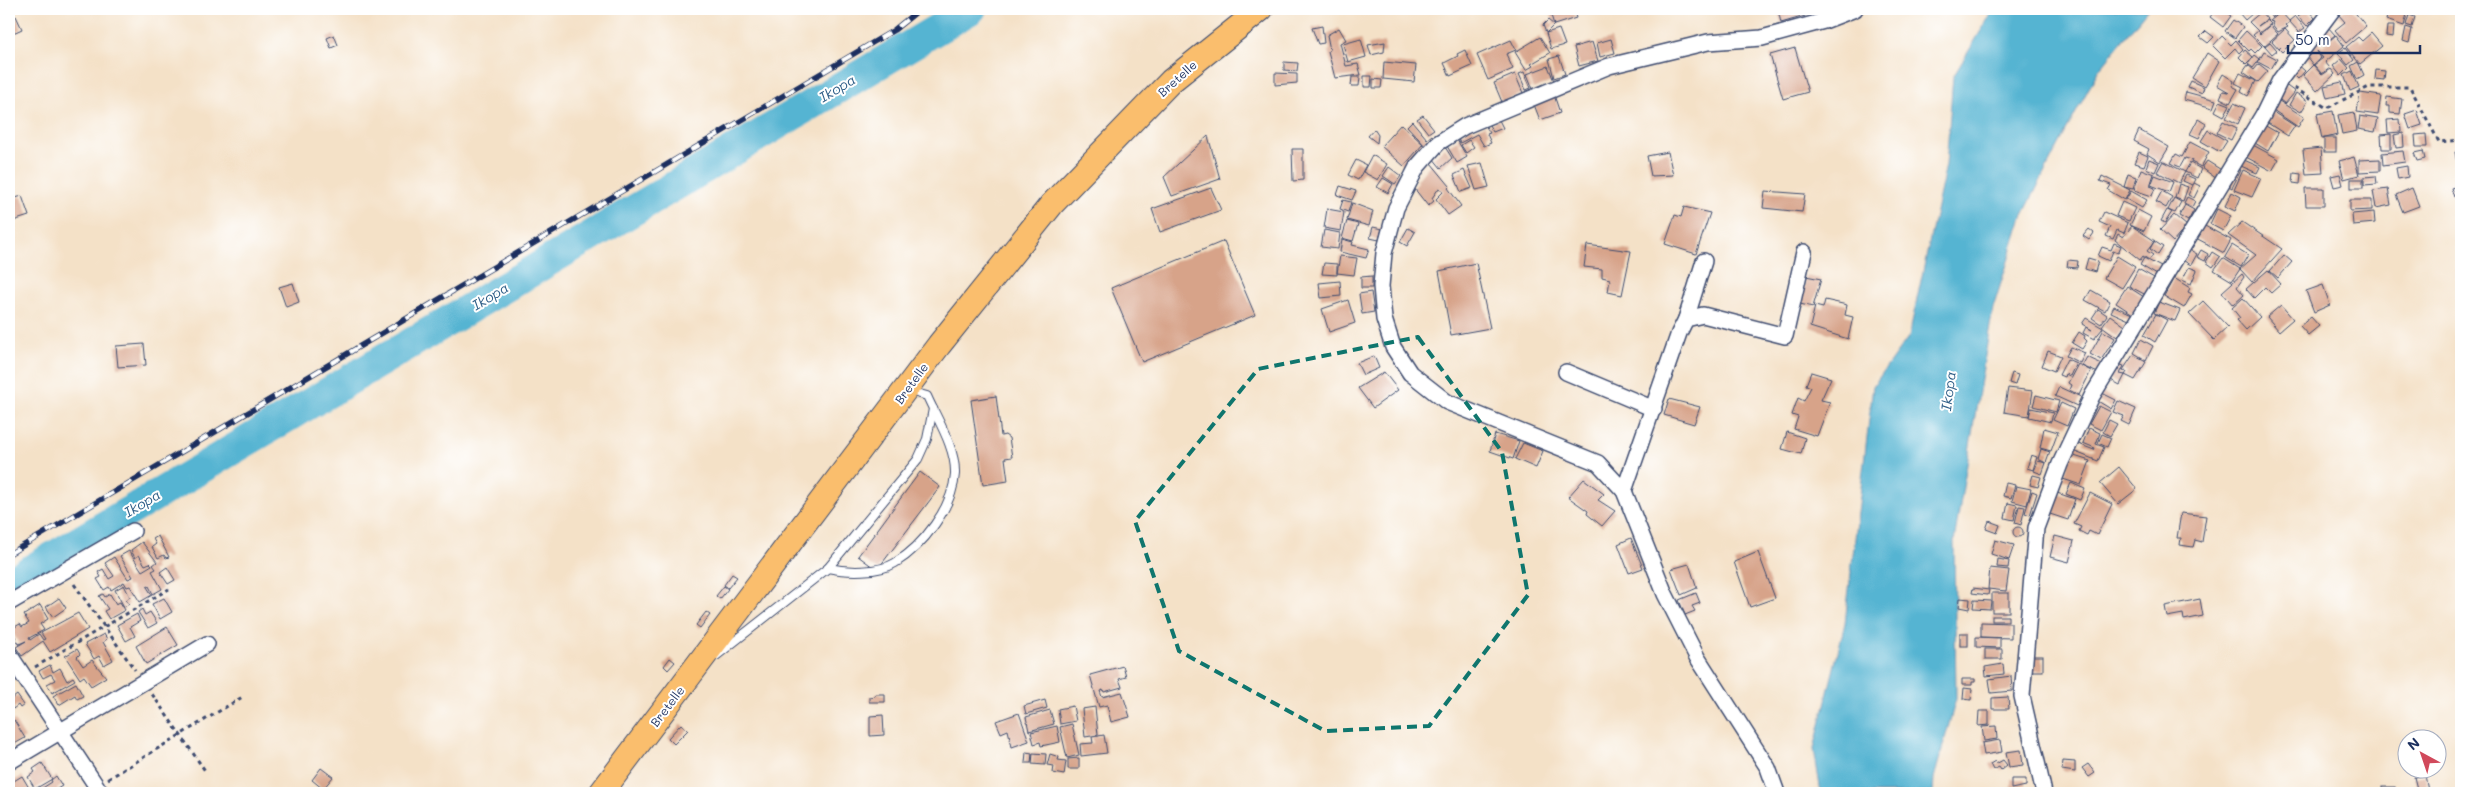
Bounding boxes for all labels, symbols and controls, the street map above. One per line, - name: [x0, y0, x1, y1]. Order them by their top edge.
- scale bar: [2288, 22, 2420, 54]
- text: 50 m: [2295, 29, 2330, 49]
- street label: Bretelle: [1154, 56, 1200, 100]
- water label: Ikopa: [815, 70, 859, 106]
- water label: Ikopa: [468, 278, 512, 314]
- street label: Bretelle: [891, 359, 931, 407]
- water label: Ikopa: [1936, 370, 1960, 412]
- water label: Ikopa: [120, 485, 164, 521]
- street label: Bretelle: [646, 682, 688, 730]
- north arrow: [2398, 730, 2448, 780]
- text: N: [2403, 733, 2424, 754]

